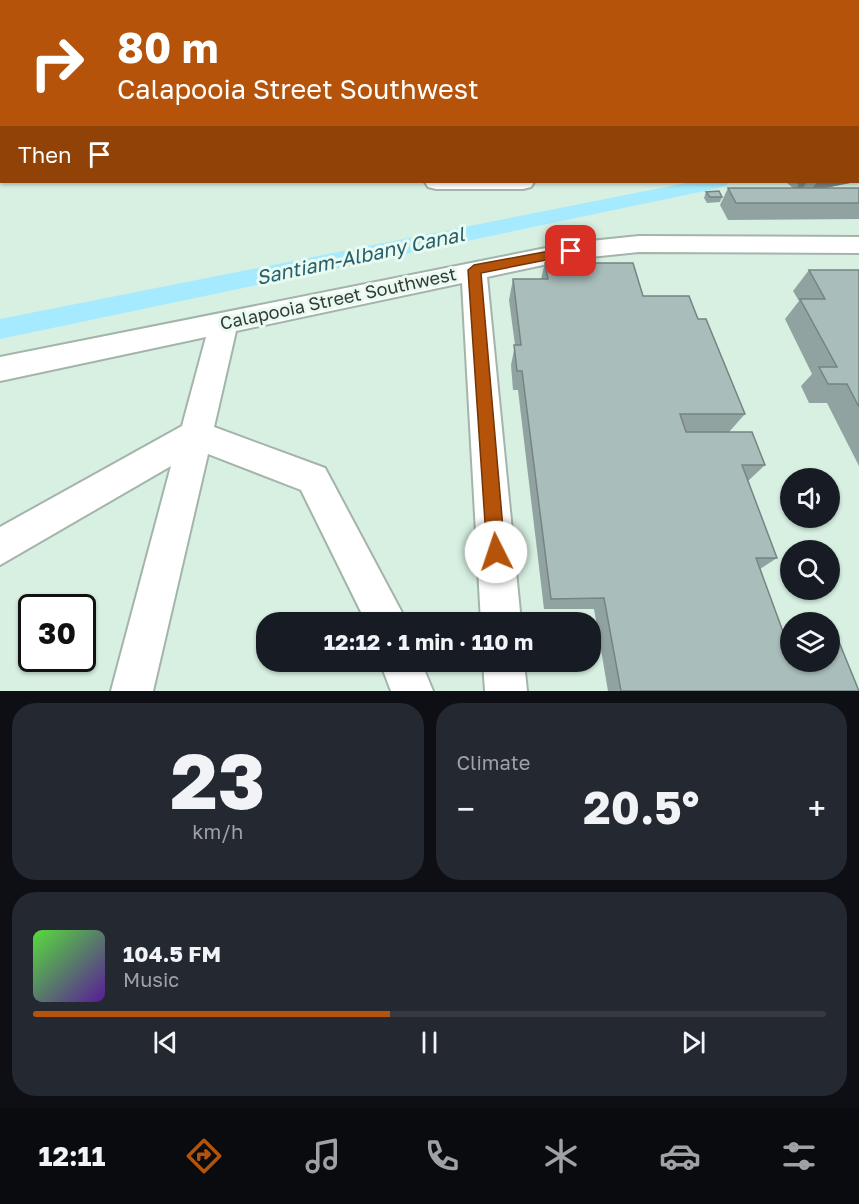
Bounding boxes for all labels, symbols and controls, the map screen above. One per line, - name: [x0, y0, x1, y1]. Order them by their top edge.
- text: 80 m: [117, 22, 218, 72]
- icon: right: [18, 24, 96, 102]
- text: Calapooia Street Southwest: [117, 73, 479, 105]
- icon: arrive: [83, 138, 116, 171]
- text: Then: [18, 141, 71, 168]
- water label: Santiam-Albany Canal: [254, 221, 467, 290]
- pin: [545, 225, 596, 276]
- icon: arrive: [554, 234, 587, 267]
- street label: Calapooia Street Southwest: [218, 262, 458, 334]
- map controls: [780, 468, 840, 672]
- button: sound: [780, 468, 840, 528]
- position arrow: [464, 520, 528, 584]
- button: search: [780, 540, 840, 600]
- speed limit sign: 30: [18, 594, 96, 672]
- button: layers: [780, 612, 840, 672]
- text: 12:12 · 1 min · 110 m: [324, 628, 533, 655]
- text: 23: [170, 733, 265, 826]
- text: Climate: [457, 750, 530, 774]
- text: 20.5°: [583, 780, 699, 834]
- text: −: [457, 789, 475, 828]
- text: +: [808, 789, 826, 828]
- text: km/h: [192, 819, 243, 843]
- text: 104.5 FM: [123, 940, 221, 967]
- text: Music: [123, 967, 179, 991]
- icon: previous: [149, 1026, 182, 1059]
- icon: pause: [413, 1026, 446, 1059]
- icon: next: [677, 1026, 710, 1059]
- icon: directions: [183, 1135, 225, 1177]
- icon: music: [302, 1135, 344, 1177]
- icon: phone: [421, 1135, 463, 1177]
- icon: climate: [540, 1135, 582, 1177]
- icon: car: [659, 1135, 701, 1177]
- icon: filters: [778, 1135, 820, 1177]
- text: 12:11: [39, 1140, 105, 1172]

